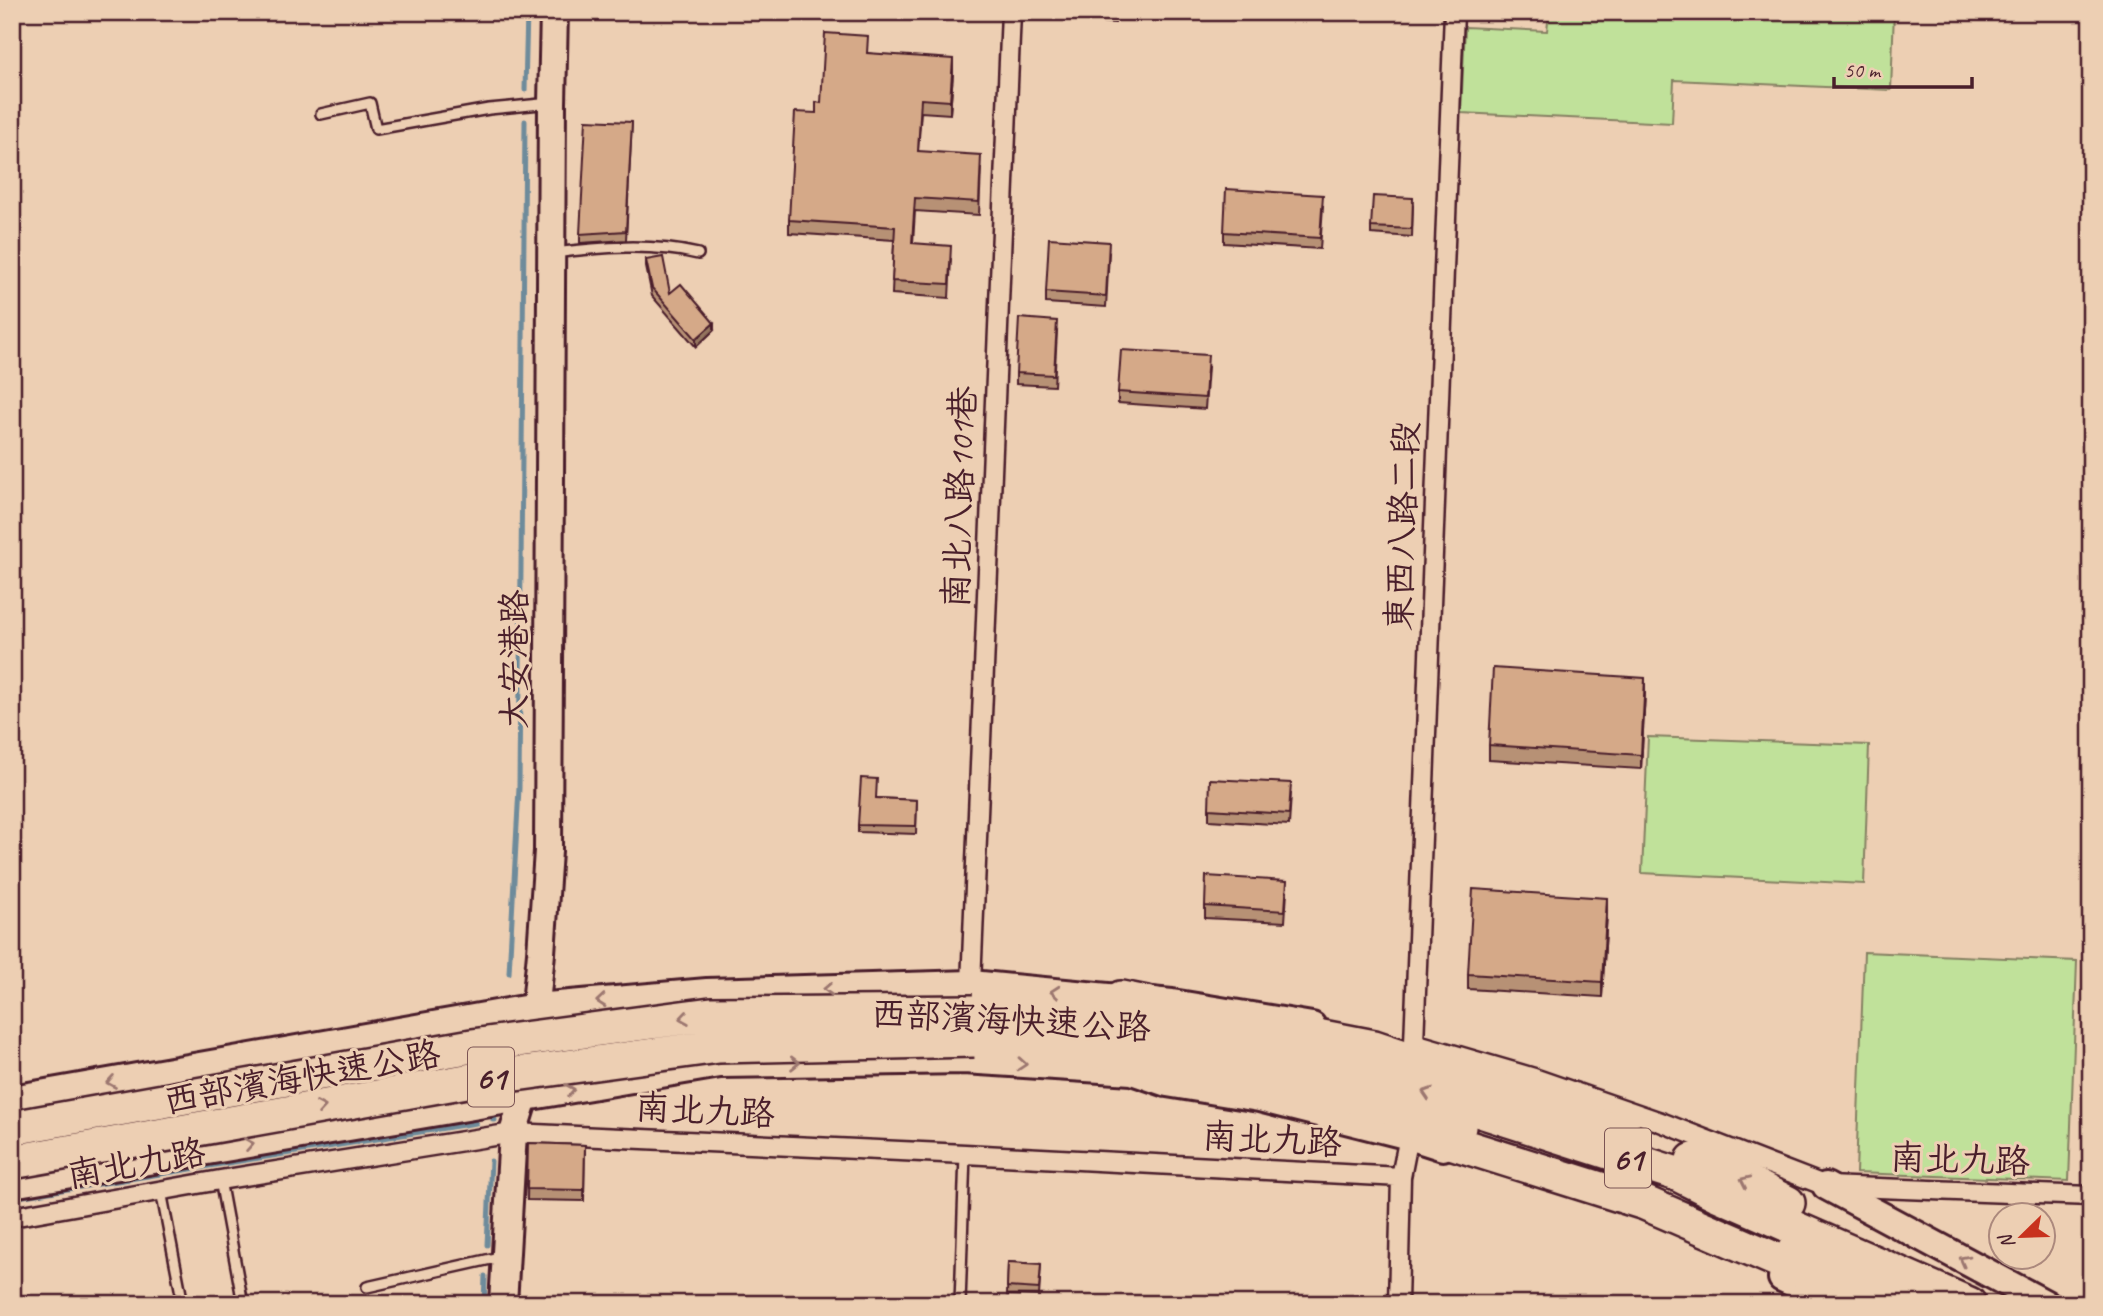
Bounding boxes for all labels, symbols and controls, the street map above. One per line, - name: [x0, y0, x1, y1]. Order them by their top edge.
- scale bar: [1834, 46, 1972, 90]
- text: 50 m: [1844, 57, 1882, 83]
- street label: 南北八路101巷: [933, 385, 986, 609]
- street label: 東西八路二段: [1376, 420, 1429, 632]
- street label: 大安港路: [492, 589, 537, 729]
- one-way arrow: [822, 981, 833, 997]
- one-way arrow: [1049, 985, 1060, 1000]
- street label: 西部濱海快速公路: [870, 991, 1152, 1050]
- one-way arrow: [595, 993, 606, 1008]
- one-way arrow: [679, 1010, 690, 1025]
- street label: 西部濱海快速公路: [160, 1031, 444, 1124]
- road number: 61: [468, 1048, 514, 1106]
- one-way arrow: [790, 1055, 801, 1071]
- one-way arrow: [1017, 1056, 1028, 1071]
- one-way arrow: [105, 1074, 117, 1089]
- one-way arrow: [564, 1083, 575, 1098]
- street label: 南北九路: [634, 1084, 776, 1137]
- one-way arrow: [1421, 1087, 1433, 1102]
- one-way arrow: [315, 1100, 327, 1115]
- street label: 南北九路: [1201, 1113, 1343, 1166]
- road number: 61: [1605, 1128, 1651, 1188]
- street label: 南北九路: [63, 1129, 209, 1198]
- street label: 南北九路: [1889, 1135, 2031, 1184]
- one-way arrow: [243, 1137, 255, 1152]
- one-way arrow: [1740, 1175, 1752, 1189]
- north arrow: [1988, 1200, 2058, 1270]
- text: N: [1993, 1229, 2021, 1252]
- one-way arrow: [1959, 1255, 1971, 1268]

